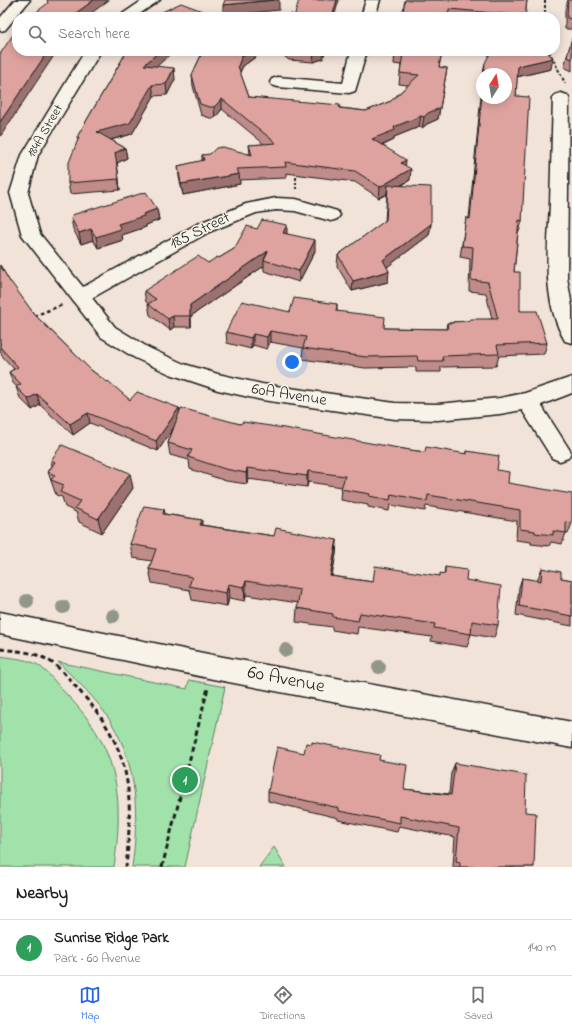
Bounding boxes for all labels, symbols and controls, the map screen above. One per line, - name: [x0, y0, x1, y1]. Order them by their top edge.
- search box: [12, 12, 560, 56]
- icon: search: [26, 23, 48, 45]
- text: Search here: [58, 23, 130, 45]
- north arrow: [476, 68, 512, 104]
- street label: 184A Street: [22, 100, 68, 161]
- street label: 185 Street: [166, 206, 235, 256]
- your location: [282, 352, 302, 372]
- street label: 60A Avenue: [250, 377, 329, 413]
- street label: 60 Avenue: [245, 659, 327, 701]
- pin: 1: [172, 765, 198, 795]
- text: Nearby: [16, 881, 68, 906]
- text: Sunrise Ridge Park: [54, 927, 169, 949]
- text: 1: [27, 938, 31, 957]
- text: 140 m: [528, 938, 556, 957]
- text: Park · 60 Avenue: [54, 949, 140, 968]
- tab: Map: [79, 984, 101, 1024]
- tab: Directions: [260, 984, 306, 1024]
- tab: Saved: [464, 984, 493, 1024]

